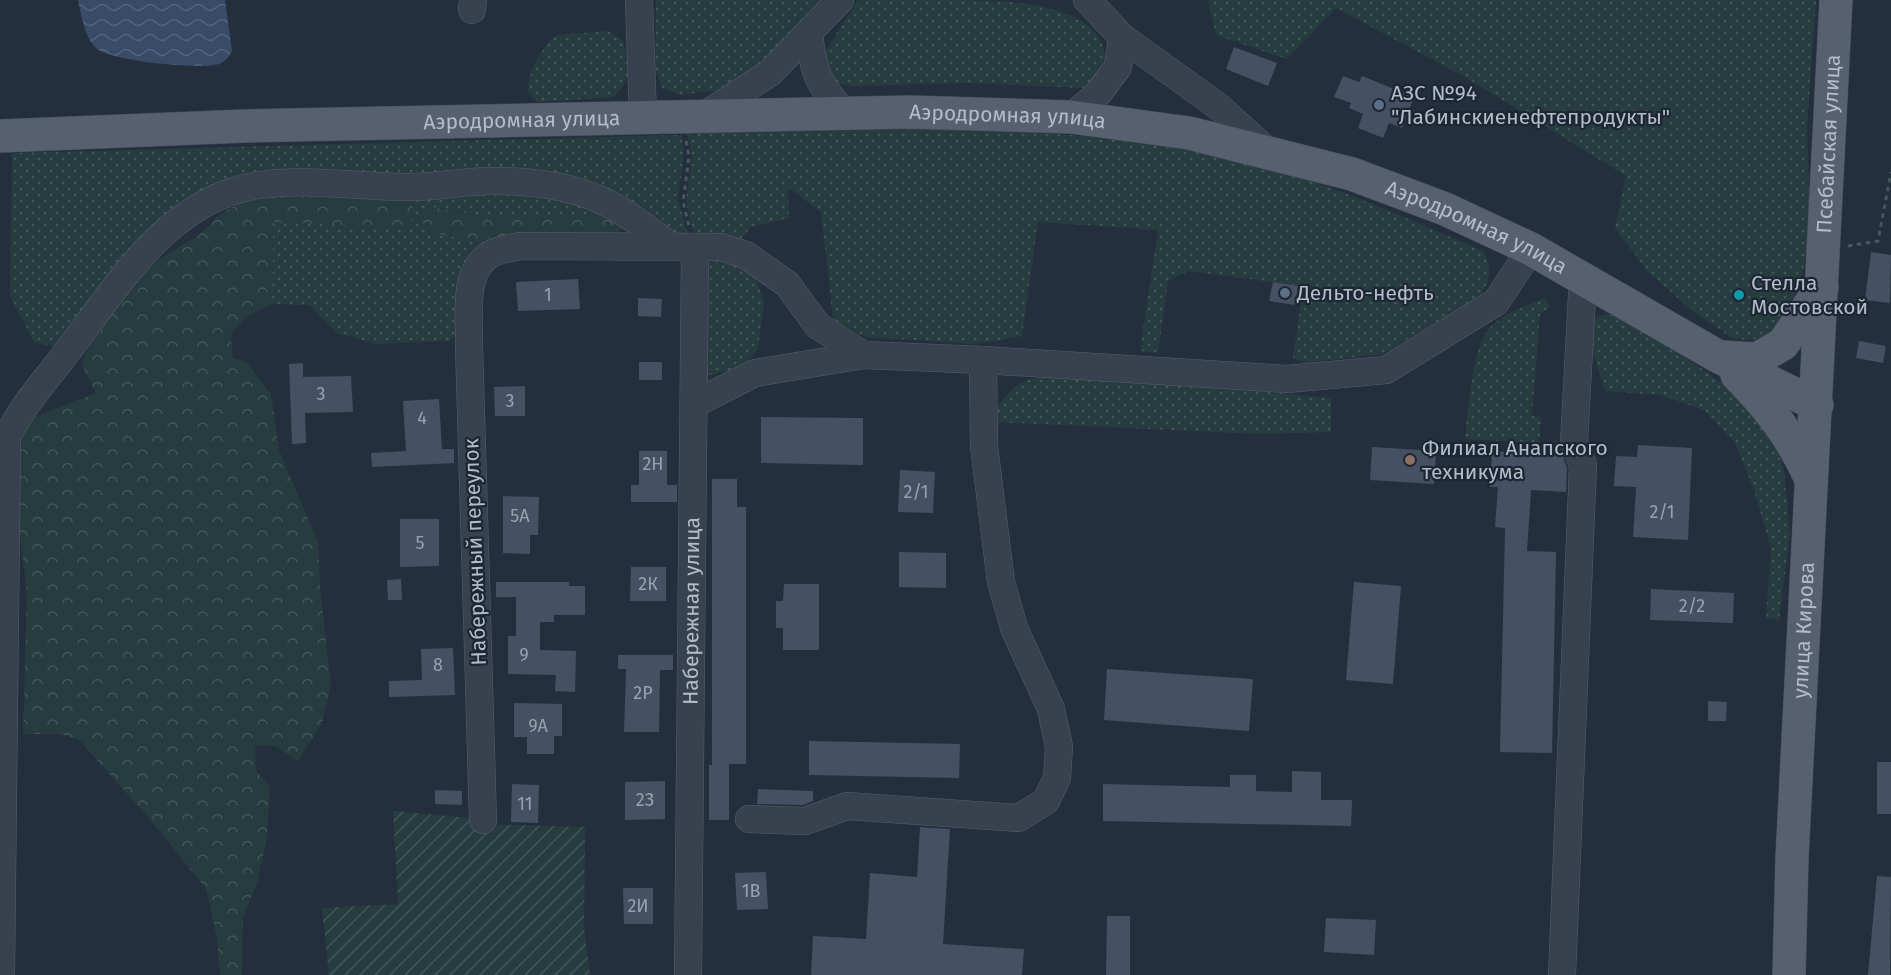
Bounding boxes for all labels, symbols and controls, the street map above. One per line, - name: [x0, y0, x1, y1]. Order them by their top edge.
- street label: Псебайская улица: [1811, 54, 1846, 234]
- place label: АЗС №94 "Лабинскиенефтепродукты": [1391, 80, 1670, 130]
- marker: АЗС №94 "Лабинскиенефтепродукты": [1372, 98, 1386, 112]
- street label: Аэродромная улица: [909, 99, 1107, 135]
- street label: Аэродромная улица: [423, 105, 620, 135]
- street label: Аэродромная улица: [1382, 175, 1572, 280]
- place label: Стелла Мостовской: [1751, 270, 1868, 320]
- place label: Дельто-нефть: [1296, 280, 1434, 306]
- house number: 1: [544, 284, 552, 306]
- marker: Дельто-нефть: [1278, 286, 1292, 300]
- marker: Стелла Мостовской: [1732, 288, 1746, 302]
- house number: 3: [317, 383, 325, 405]
- house number: 3: [506, 390, 514, 412]
- house number: 4: [417, 407, 427, 429]
- place label: Филиал Анапского техникума: [1422, 435, 1608, 485]
- street label: Набережный переулок: [458, 438, 492, 666]
- house number: 2Н: [642, 453, 664, 475]
- marker: Филиал Анапского техникума: [1403, 453, 1417, 467]
- house number: 2/1: [904, 481, 928, 503]
- house number: 2/1: [1650, 501, 1674, 523]
- house number: 5А: [510, 505, 530, 527]
- street label: Набережная улица: [678, 517, 705, 705]
- house number: 5: [415, 532, 425, 554]
- street label: улица Кирова: [1787, 561, 1820, 699]
- house number: 2К: [638, 573, 658, 595]
- house number: 2/2: [1679, 595, 1705, 617]
- house number: 9: [519, 644, 529, 666]
- house number: 8: [433, 654, 443, 676]
- house number: 2Р: [633, 682, 653, 704]
- house number: 9А: [528, 715, 548, 737]
- house number: 2З: [636, 789, 654, 811]
- house number: 11: [517, 793, 533, 815]
- house number: 1В: [742, 880, 760, 902]
- house number: 2И: [627, 895, 649, 917]

